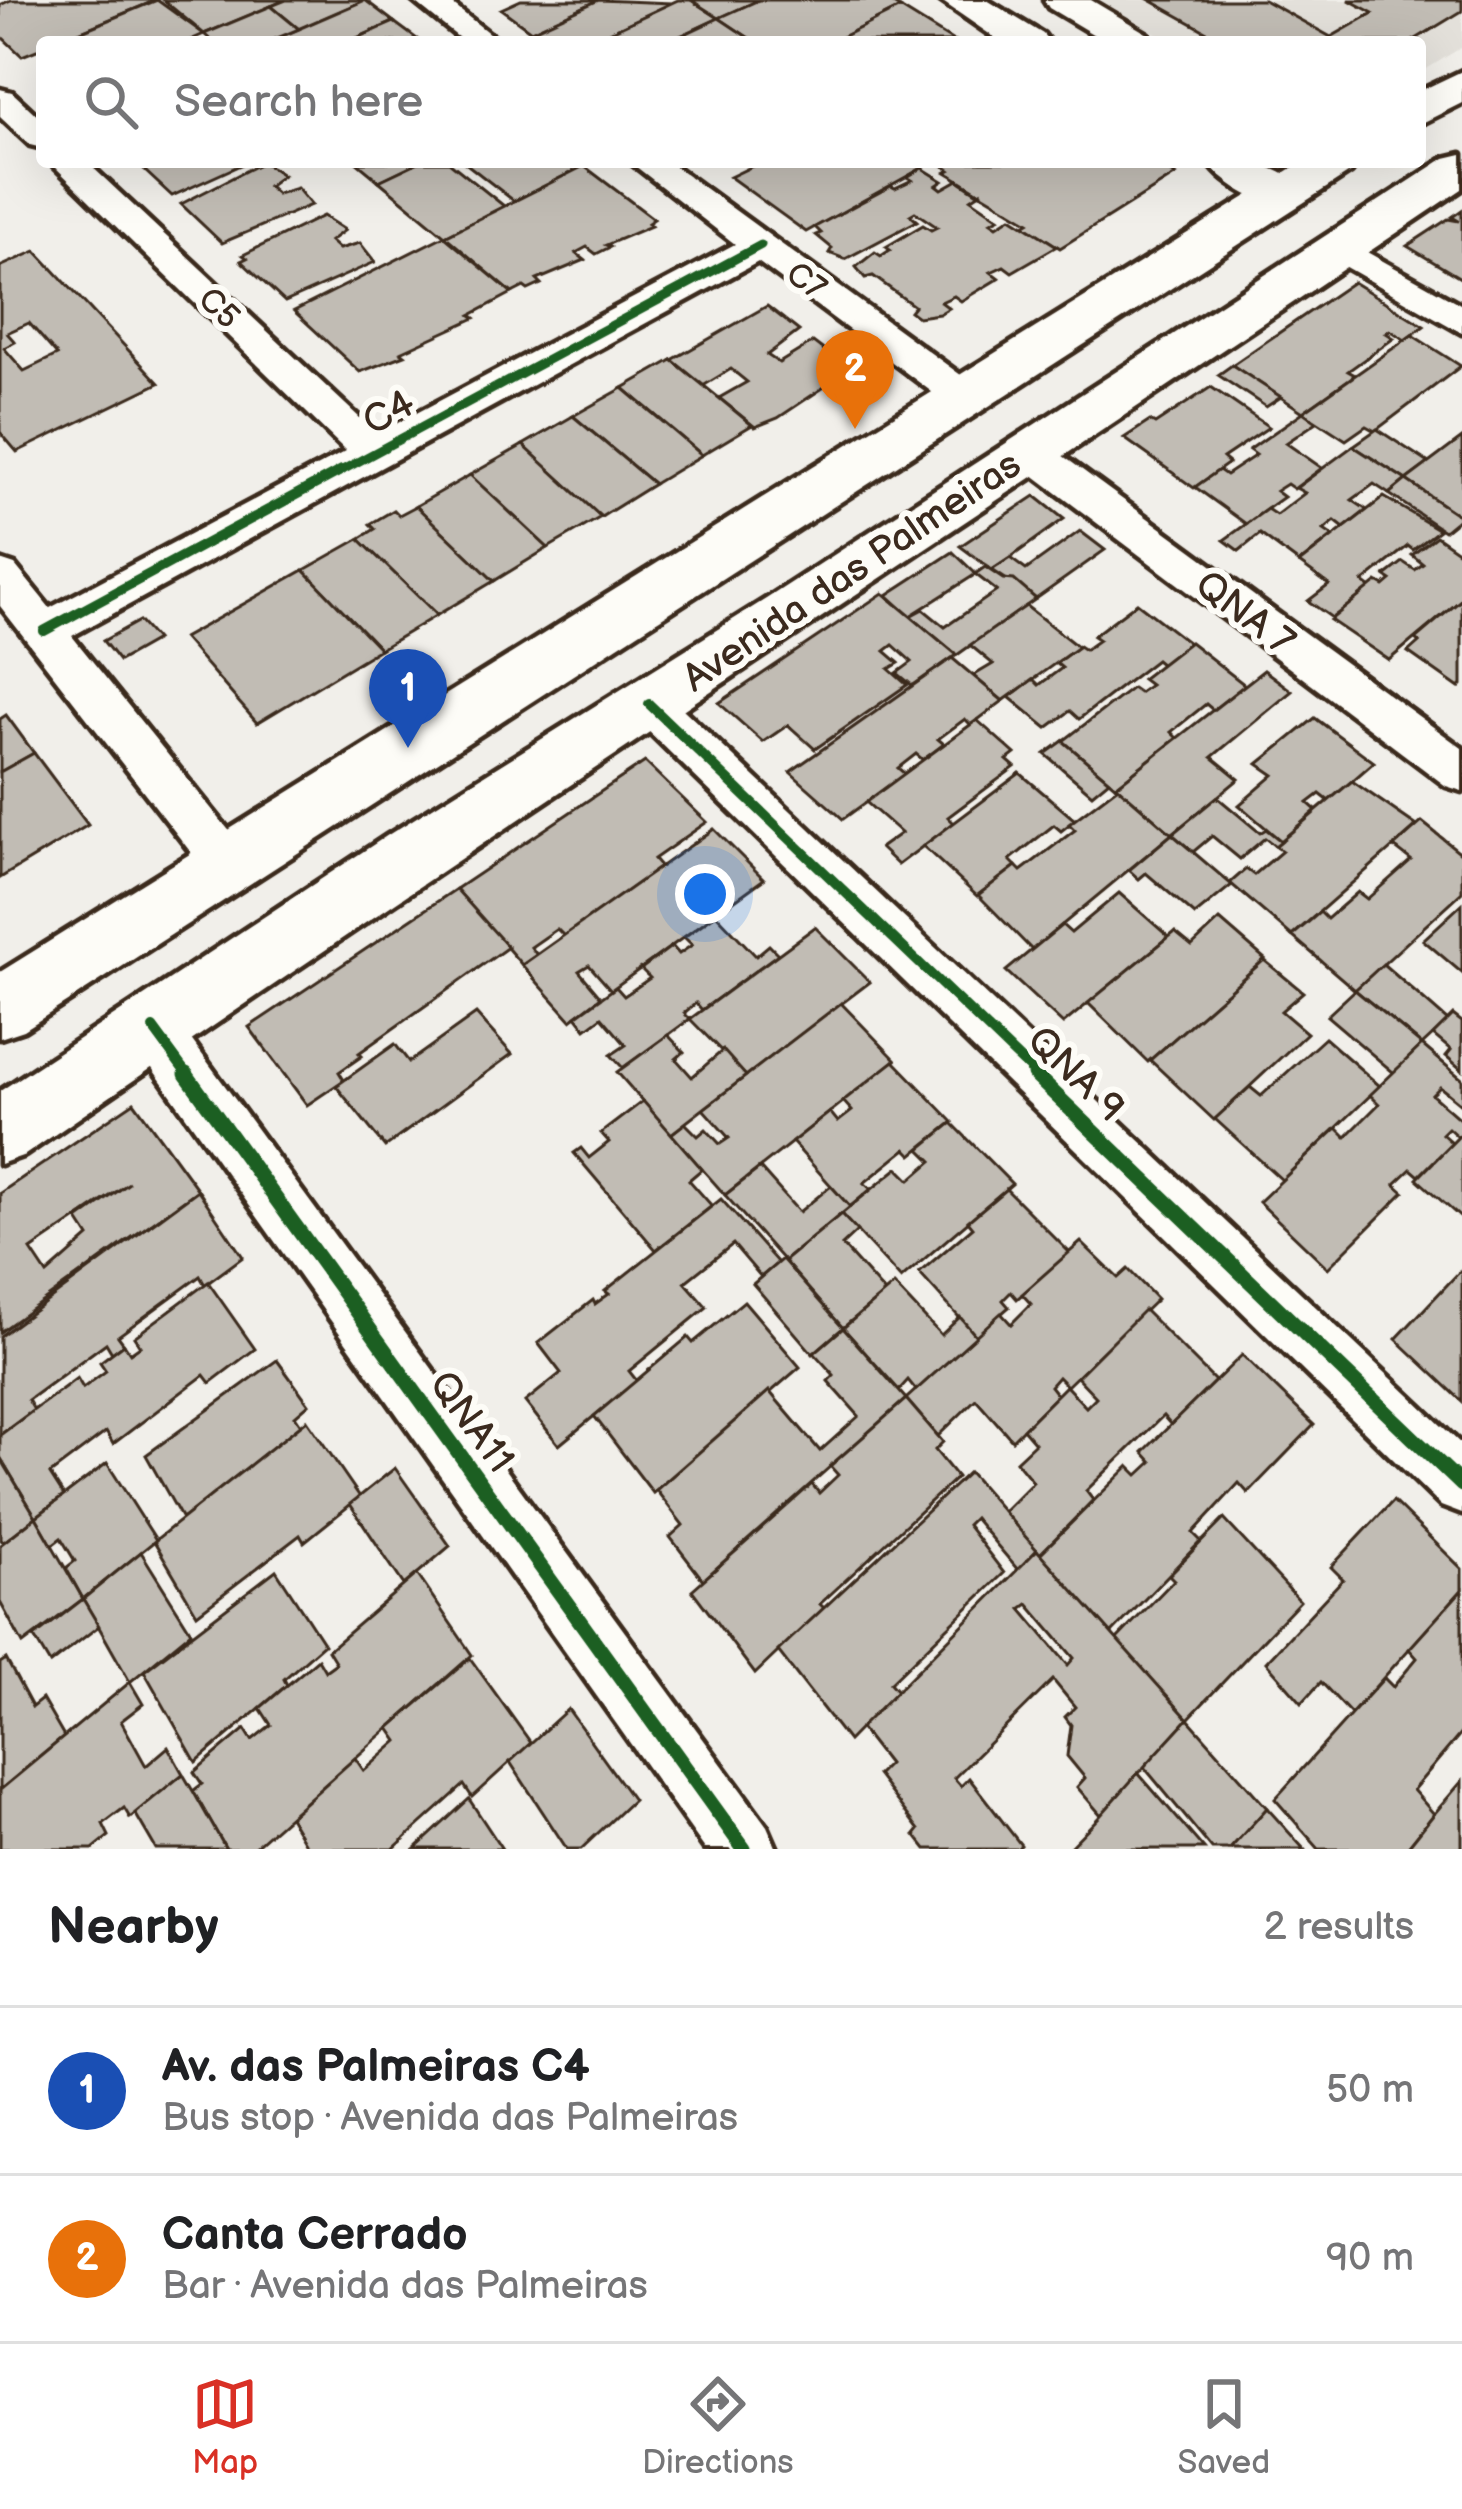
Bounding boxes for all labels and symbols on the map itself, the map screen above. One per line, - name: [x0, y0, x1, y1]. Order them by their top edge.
- street label: C7: [778, 254, 834, 309]
- street label: C5: [189, 279, 248, 338]
- pin: 2: [816, 330, 894, 429]
- street label: C4: [355, 380, 423, 446]
- street label: Avenida das Palmeiras: [674, 441, 1030, 703]
- street label: QNA 7: [1186, 561, 1303, 667]
- pin: 1: [369, 649, 447, 748]
- your location: [675, 864, 735, 924]
- street label: QNA 9: [1017, 1017, 1134, 1132]
- street label: QNA11: [419, 1363, 523, 1482]

